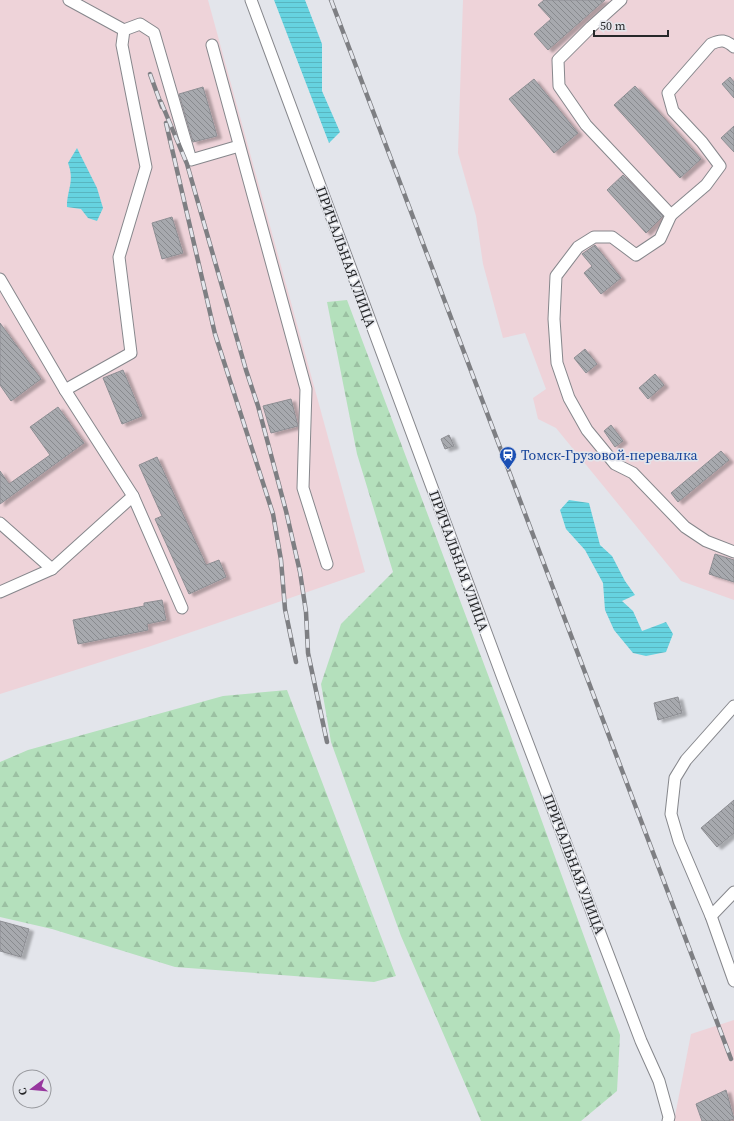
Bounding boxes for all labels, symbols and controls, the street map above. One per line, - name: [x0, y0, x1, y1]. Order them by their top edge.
- scale bar: [594, 12, 668, 38]
- text: 50 m: [600, 18, 626, 34]
- street label: ПРИЧАЛЬНАЯ УЛИЦА: [311, 184, 381, 331]
- station icon: Томск-Грузовой-перевалка: [498, 445, 518, 470]
- place label: Томск-Грузовой-перевалка: [521, 445, 698, 465]
- street label: ПРИЧАЛЬНАЯ УЛИЦА: [424, 488, 494, 635]
- street label: ПРИЧАЛЬНАЯ УЛИЦА: [538, 791, 610, 938]
- north arrow: [12, 1069, 52, 1109]
- text: С: [15, 1086, 31, 1097]

